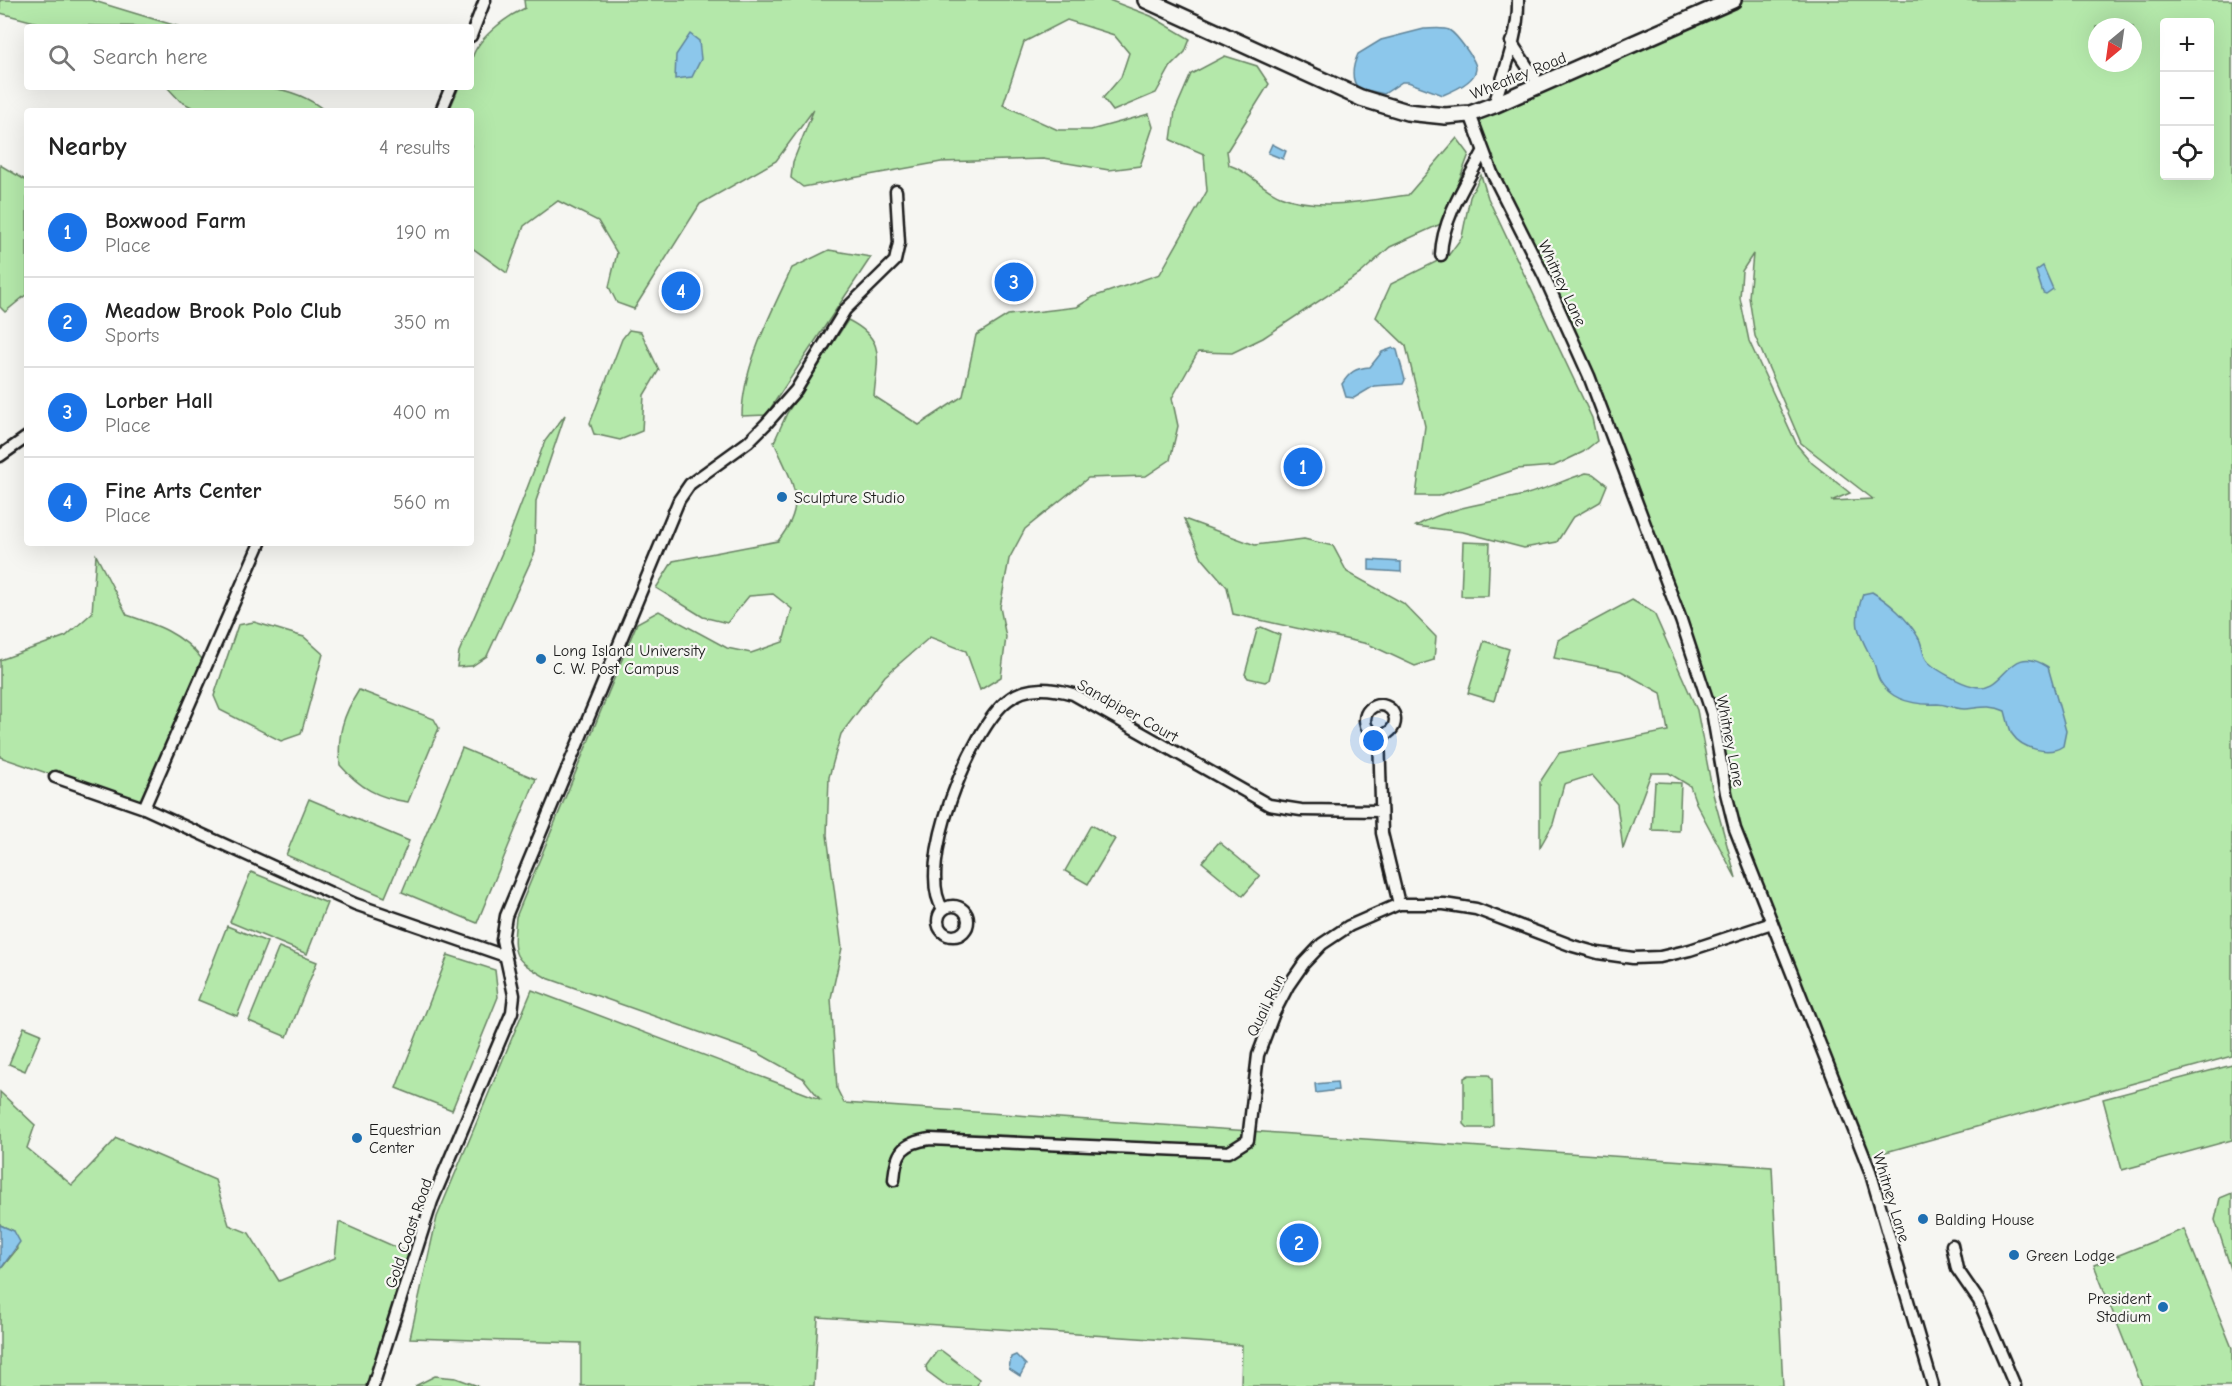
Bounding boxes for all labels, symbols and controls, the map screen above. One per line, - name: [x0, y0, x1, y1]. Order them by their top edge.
- north arrow: [2088, 18, 2142, 72]
- map controls: [2160, 18, 2214, 180]
- button: +: [2160, 18, 2214, 72]
- search box: [24, 24, 474, 90]
- icon: search: [45, 41, 78, 74]
- text: Search here: [93, 44, 208, 70]
- street label: Wheatley Road: [1468, 49, 1569, 103]
- button: −: [2160, 72, 2214, 126]
- button: locate: [2160, 126, 2214, 180]
- text: Nearby: [48, 132, 127, 162]
- text: 4 results: [379, 136, 450, 159]
- text: Boxwood Farm: [105, 208, 246, 234]
- text: 1: [64, 221, 71, 244]
- text: 190 m: [396, 221, 450, 244]
- text: Place: [105, 234, 151, 257]
- street label: Whitney Lane: [1534, 238, 1590, 329]
- pin: 3: [994, 260, 1034, 304]
- pin: 4: [662, 268, 700, 314]
- text: Meadow Brook Polo Club: [105, 298, 342, 324]
- text: 2: [63, 311, 72, 334]
- text: 350 m: [394, 311, 450, 334]
- text: Sports: [105, 324, 159, 347]
- text: Lorber Hall: [105, 388, 213, 414]
- text: 3: [63, 401, 72, 424]
- text: 400 m: [393, 401, 450, 424]
- text: Place: [105, 414, 151, 437]
- pin: 1: [1284, 444, 1322, 490]
- text: Fine Arts Center: [105, 478, 261, 504]
- place label: Sculpture Studio: [794, 489, 905, 507]
- marker: Sculpture Studio: [775, 490, 789, 504]
- text: 4: [63, 491, 72, 514]
- text: 560 m: [393, 491, 450, 514]
- text: Place: [105, 504, 151, 527]
- place label: Long Island University C. W. Post Campus: [553, 642, 706, 678]
- marker: Long Island University C. W. Post Campus: [534, 652, 548, 666]
- street label: Sandpiper Court: [1074, 676, 1181, 746]
- street label: Whitney Lane: [1712, 694, 1748, 788]
- your location: [1359, 726, 1388, 755]
- street label: Quail Run: [1243, 971, 1289, 1039]
- place label: Equestrian Center: [369, 1121, 441, 1157]
- marker: Equestrian Center: [350, 1131, 364, 1145]
- street label: Whitney Lane: [1869, 1150, 1913, 1244]
- street label: Gold Coast Road: [382, 1176, 436, 1291]
- place label: Balding House: [1935, 1211, 2034, 1229]
- marker: Balding House: [1916, 1212, 1930, 1226]
- pin: 2: [1280, 1220, 1318, 1266]
- place label: Green Lodge: [2026, 1247, 2115, 1265]
- marker: Green Lodge: [2007, 1248, 2021, 1262]
- place label: President Stadium: [2088, 1290, 2151, 1326]
- marker: President Stadium: [2156, 1300, 2170, 1314]

